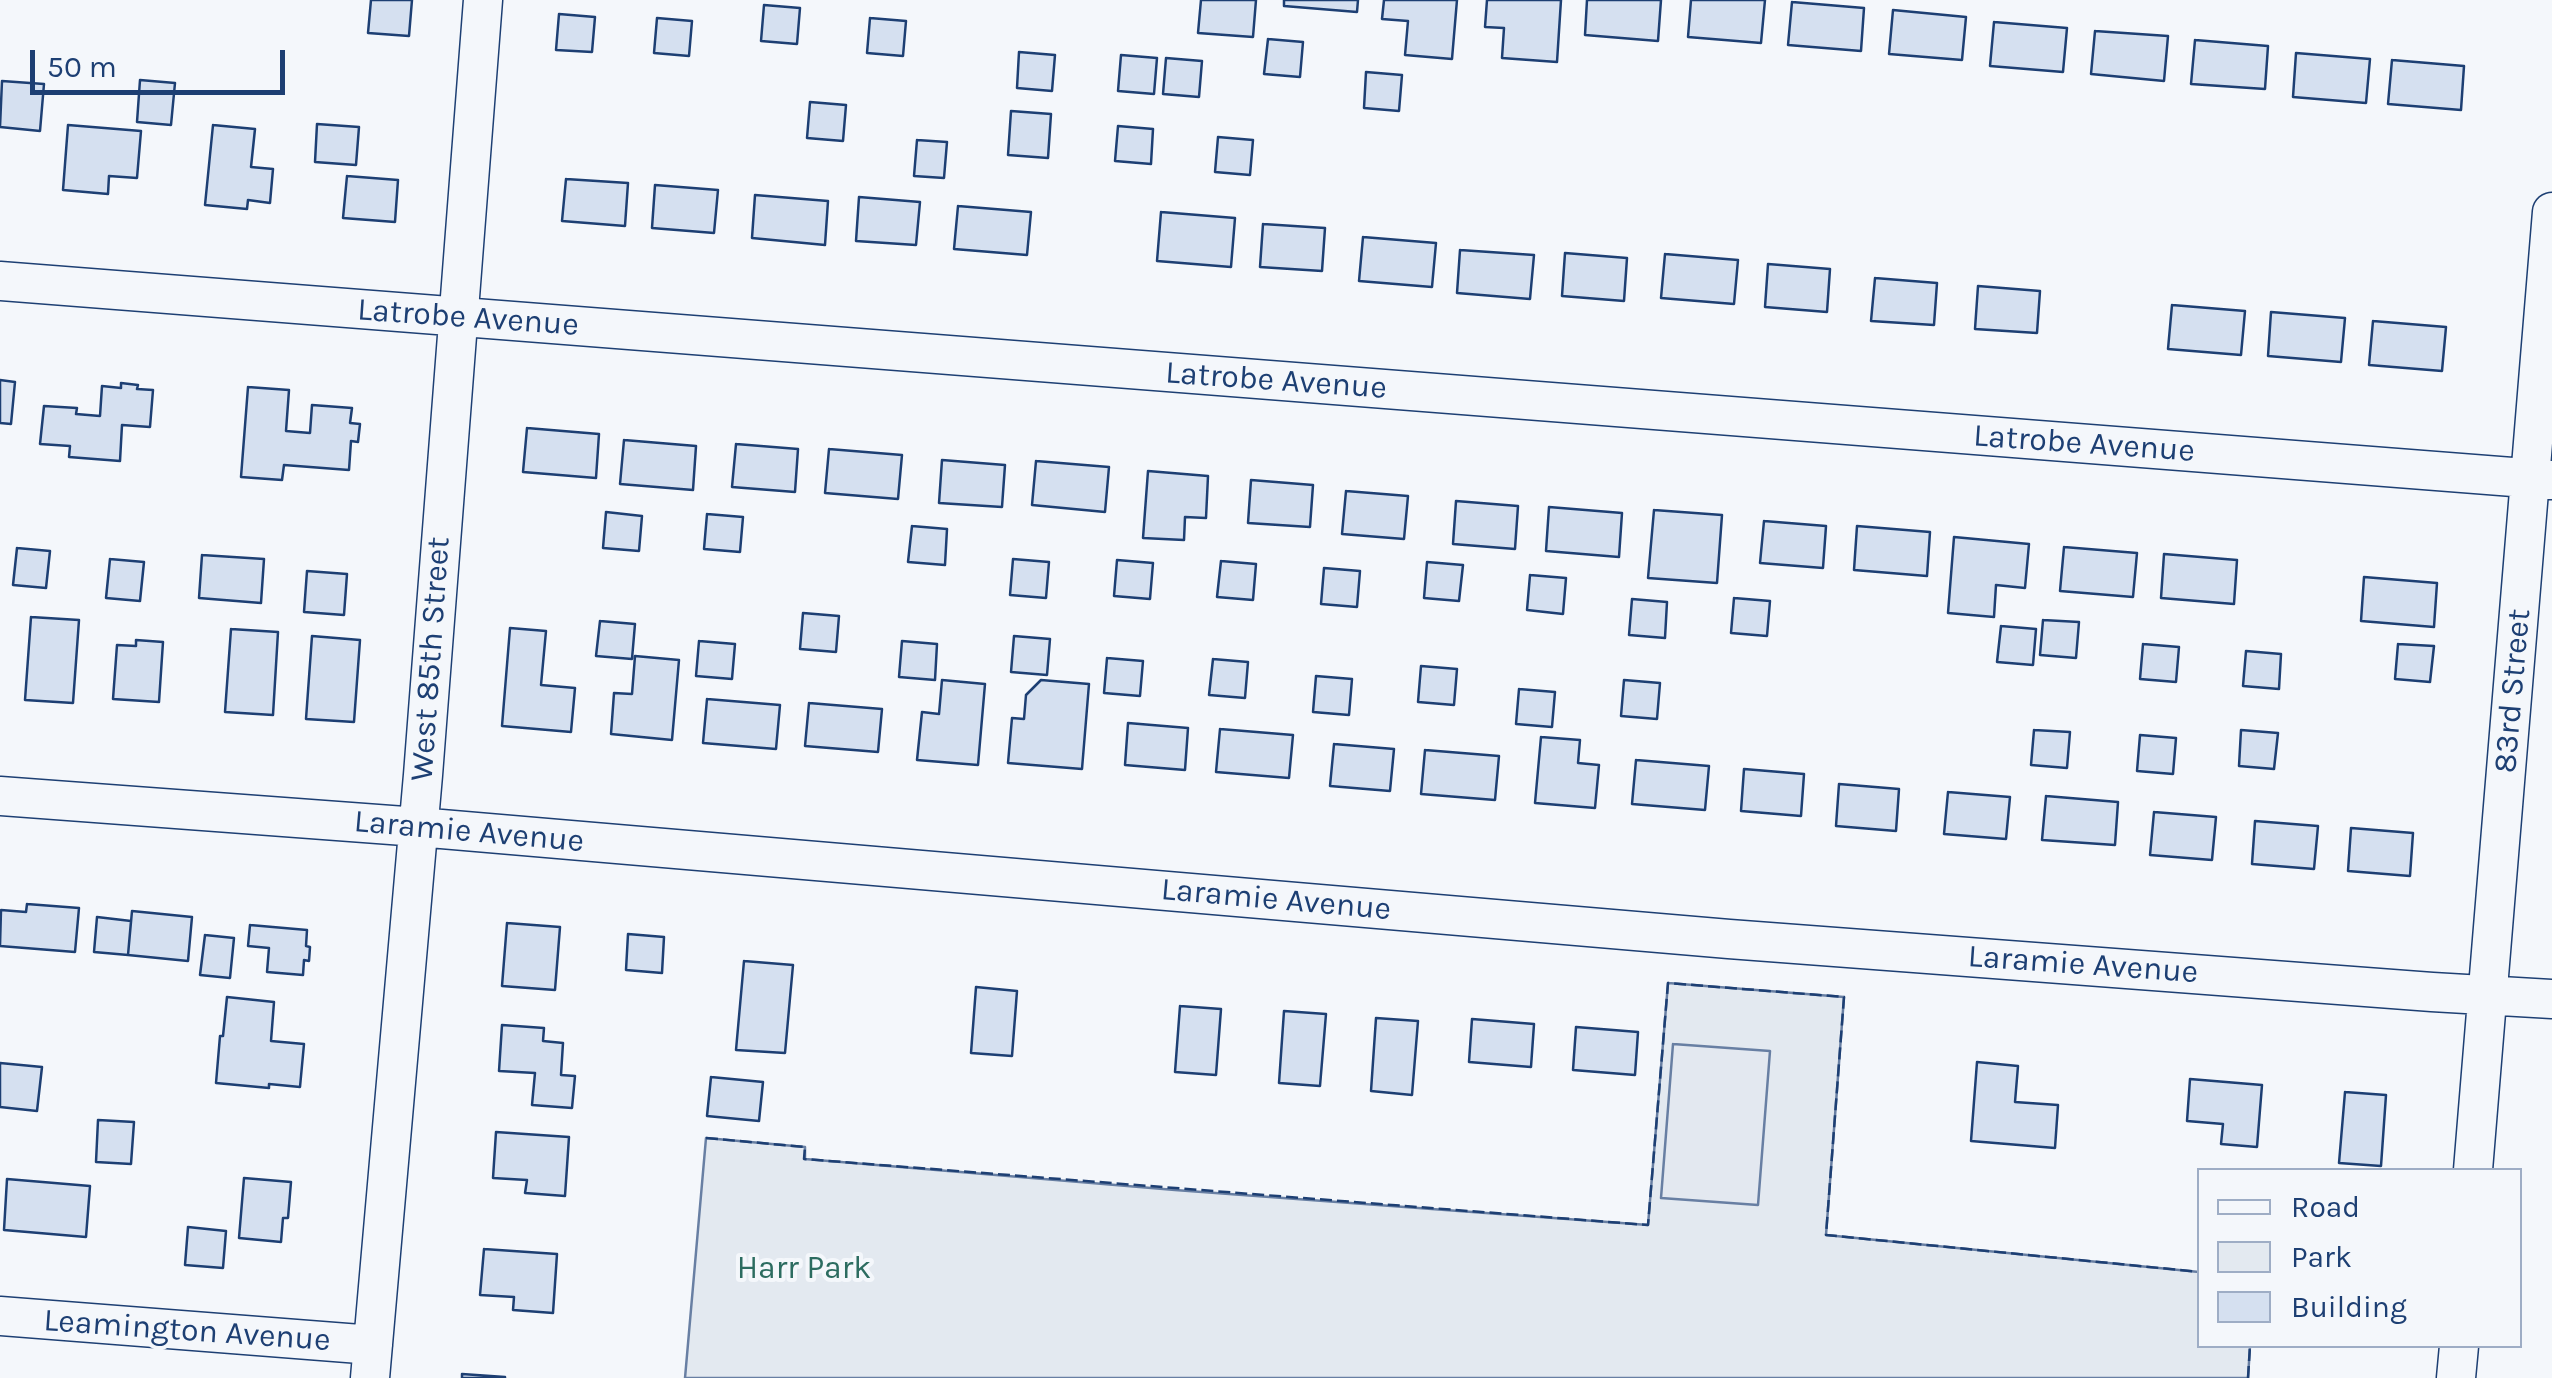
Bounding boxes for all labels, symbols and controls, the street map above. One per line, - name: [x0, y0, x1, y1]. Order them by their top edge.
- scale bar: [35, 30, 290, 92]
- text: 50 m: [47, 49, 117, 85]
- street label: Latrobe Avenue: [356, 291, 580, 345]
- street label: Latrobe Avenue: [1164, 354, 1388, 408]
- street label: Latrobe Avenue: [1972, 417, 2196, 471]
- street label: West 85th Street: [403, 535, 459, 783]
- street label: 83rd Street: [2487, 607, 2539, 775]
- street label: Laramie Avenue: [352, 803, 586, 861]
- street label: Laramie Avenue: [1159, 871, 1393, 929]
- street label: Laramie Avenue: [1967, 938, 2199, 992]
- legend: [2197, 1168, 2522, 1348]
- text: Road: [2291, 1189, 2360, 1225]
- text: Park: [2291, 1239, 2352, 1275]
- park label: Harr Park: [737, 1250, 871, 1288]
- text: Building: [2291, 1289, 2407, 1325]
- street label: Leamington Avenue: [42, 1302, 332, 1360]

